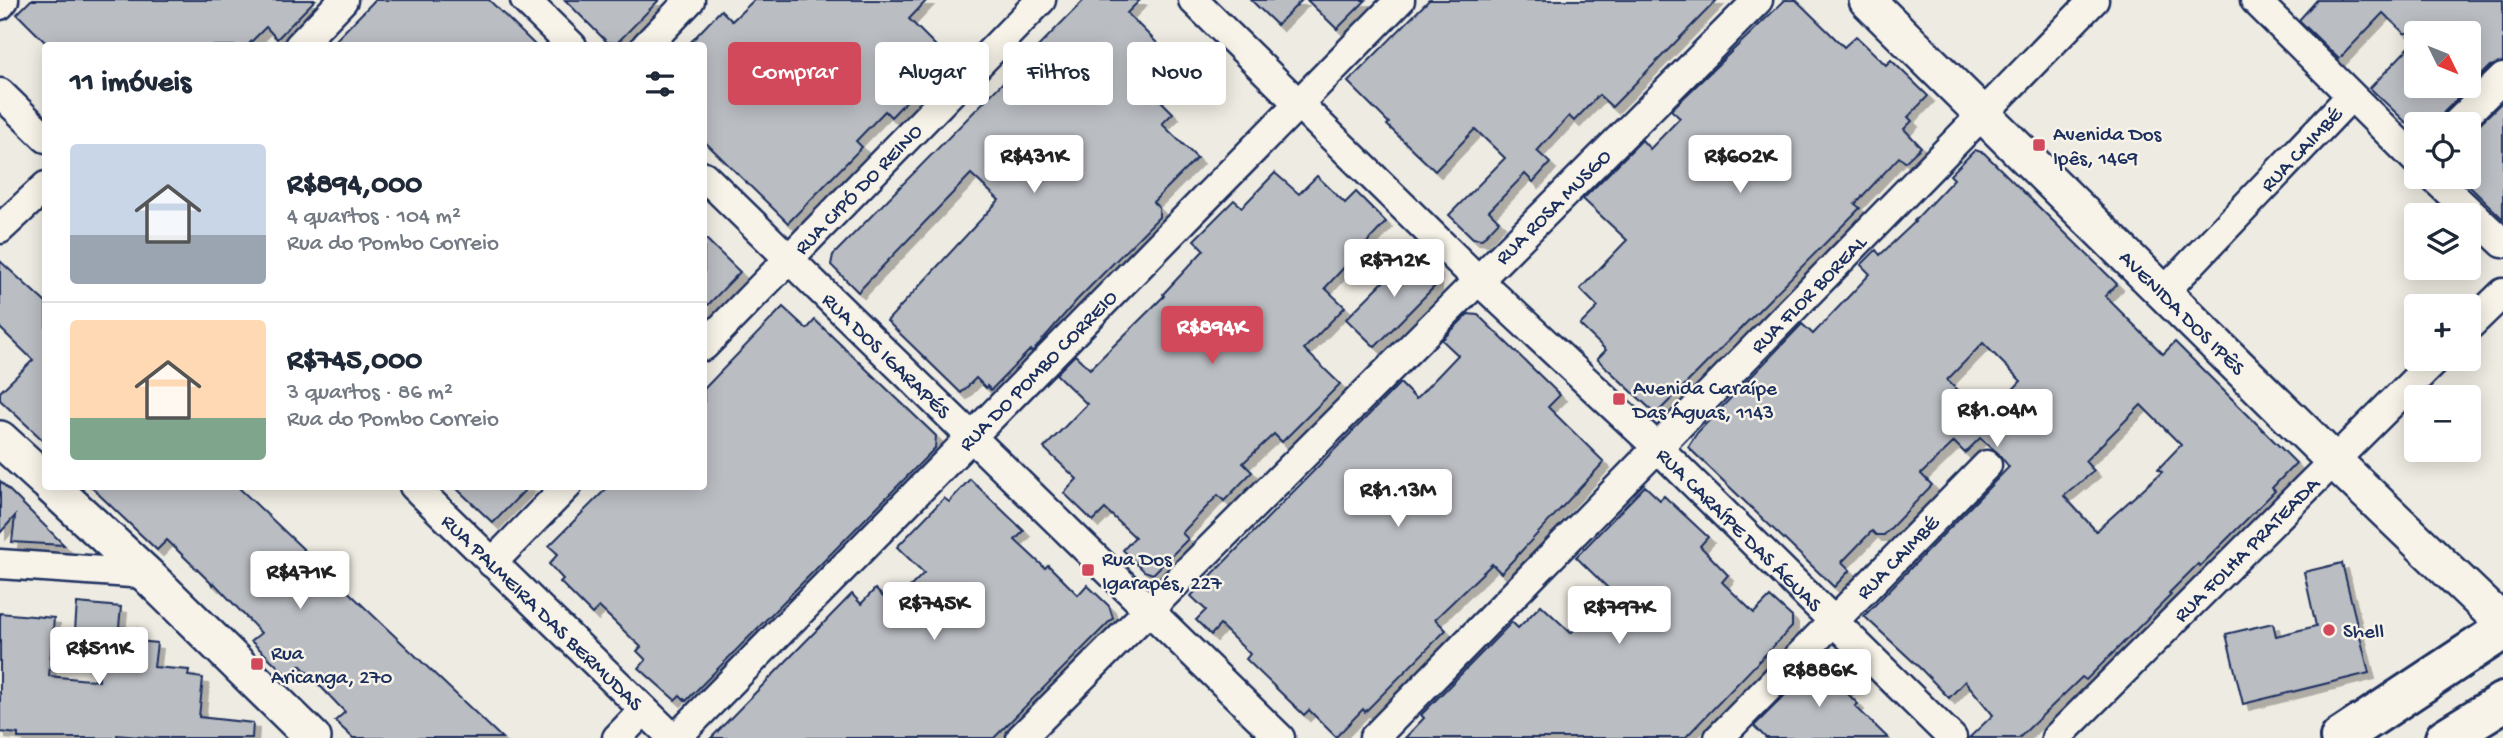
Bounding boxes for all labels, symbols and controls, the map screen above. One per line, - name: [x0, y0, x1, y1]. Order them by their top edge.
- north arrow: [2404, 21, 2482, 98]
- map controls: [2404, 21, 2481, 462]
- chip: Comprar: [728, 42, 861, 105]
- chip: Alugar: [875, 42, 989, 105]
- chip: Filtros: [1003, 42, 1113, 105]
- chip: Novo: [1127, 42, 1226, 105]
- icon: filters: [641, 65, 679, 103]
- text: 11 imóveis: [70, 67, 191, 102]
- street label: RUA CAIMBÉ: [2257, 103, 2350, 199]
- button: locate: [2404, 112, 2481, 189]
- street label: RUA CIPÓ DO REINO: [791, 120, 930, 262]
- place label: Avenida Dos Ipês, 1469: [2053, 124, 2163, 173]
- pin: R$431K: [977, 136, 1091, 195]
- pin: R$602K: [1683, 136, 1797, 195]
- marker: Avenida Dos Ipês, 1469: [2031, 137, 2047, 153]
- text: R$431K: [1000, 144, 1068, 171]
- text: R$602K: [1704, 144, 1776, 171]
- street label: RUA ROSA MUSGO: [1492, 145, 1618, 272]
- text: R$894,000: [287, 169, 422, 204]
- icon: home: [126, 172, 210, 256]
- button: layers: [2404, 203, 2481, 280]
- text: 4 quartos · 104 m²: [287, 204, 461, 231]
- text: Rua do Pombo Correio: [287, 231, 499, 258]
- street label: RUA FLOR BOREAL: [1747, 231, 1874, 360]
- pin: R$712K: [1337, 240, 1451, 299]
- street label: AVENIDA DOS IPÊS: [2112, 247, 2249, 382]
- text: R$712K: [1360, 248, 1428, 275]
- street label: RUA DO POMBO CORREIO: [955, 286, 1125, 458]
- street label: RUA DOS IGARAPÉS: [815, 289, 955, 426]
- button: +: [2404, 294, 2481, 371]
- pin: R$894K: [1155, 306, 1269, 366]
- text: R$894K: [1177, 315, 1247, 342]
- text: R$745,000: [287, 345, 422, 380]
- icon: home: [126, 348, 210, 432]
- place label: Avenida Caraípe Das Águas, 1143: [1631, 378, 1778, 427]
- text: 3 quartos · 86 m²: [287, 380, 453, 407]
- button: −: [2404, 385, 2481, 462]
- pin: R$1.04M: [1932, 390, 2062, 449]
- marker: Avenida Caraípe Das Águas, 1143: [1611, 391, 1627, 407]
- text: R$1.04M: [1958, 398, 2036, 425]
- text: Rua do Pombo Correio: [287, 407, 499, 434]
- street label: RUA CARAÍPE DAS ÁGUAS: [1649, 444, 1826, 619]
- pin: R$1.13M: [1333, 470, 1463, 529]
- street label: RUA FOLHA PRATEADA: [2170, 472, 2327, 629]
- text: R$1.13M: [1360, 478, 1436, 505]
- street label: RUA PALMEIRA DAS BERMUDAS: [435, 510, 647, 718]
- street label: RUA CAIMBÉ: [1853, 511, 1947, 606]
- place label: Rua Dos Igarapés, 227: [1102, 549, 1223, 598]
- pin: R$471K: [243, 552, 357, 611]
- text: R$471K: [266, 560, 334, 587]
- marker: Rua Dos Igarapés, 227: [1080, 562, 1096, 578]
- pin: R$745K: [877, 582, 991, 642]
- pin: R$797K: [1562, 586, 1676, 646]
- text: R$745K: [899, 591, 969, 618]
- text: R$797K: [1584, 595, 1654, 622]
- place label: Shell: [2343, 621, 2384, 646]
- marker: Shell: [2321, 622, 2337, 638]
- pin: R$511K: [42, 628, 156, 687]
- text: R$511K: [66, 636, 132, 663]
- place label: Rua Aricanga, 270: [271, 643, 393, 692]
- pin: R$886K: [1762, 650, 1876, 709]
- marker: Rua Aricanga, 270: [249, 656, 265, 672]
- text: R$886K: [1783, 658, 1855, 685]

